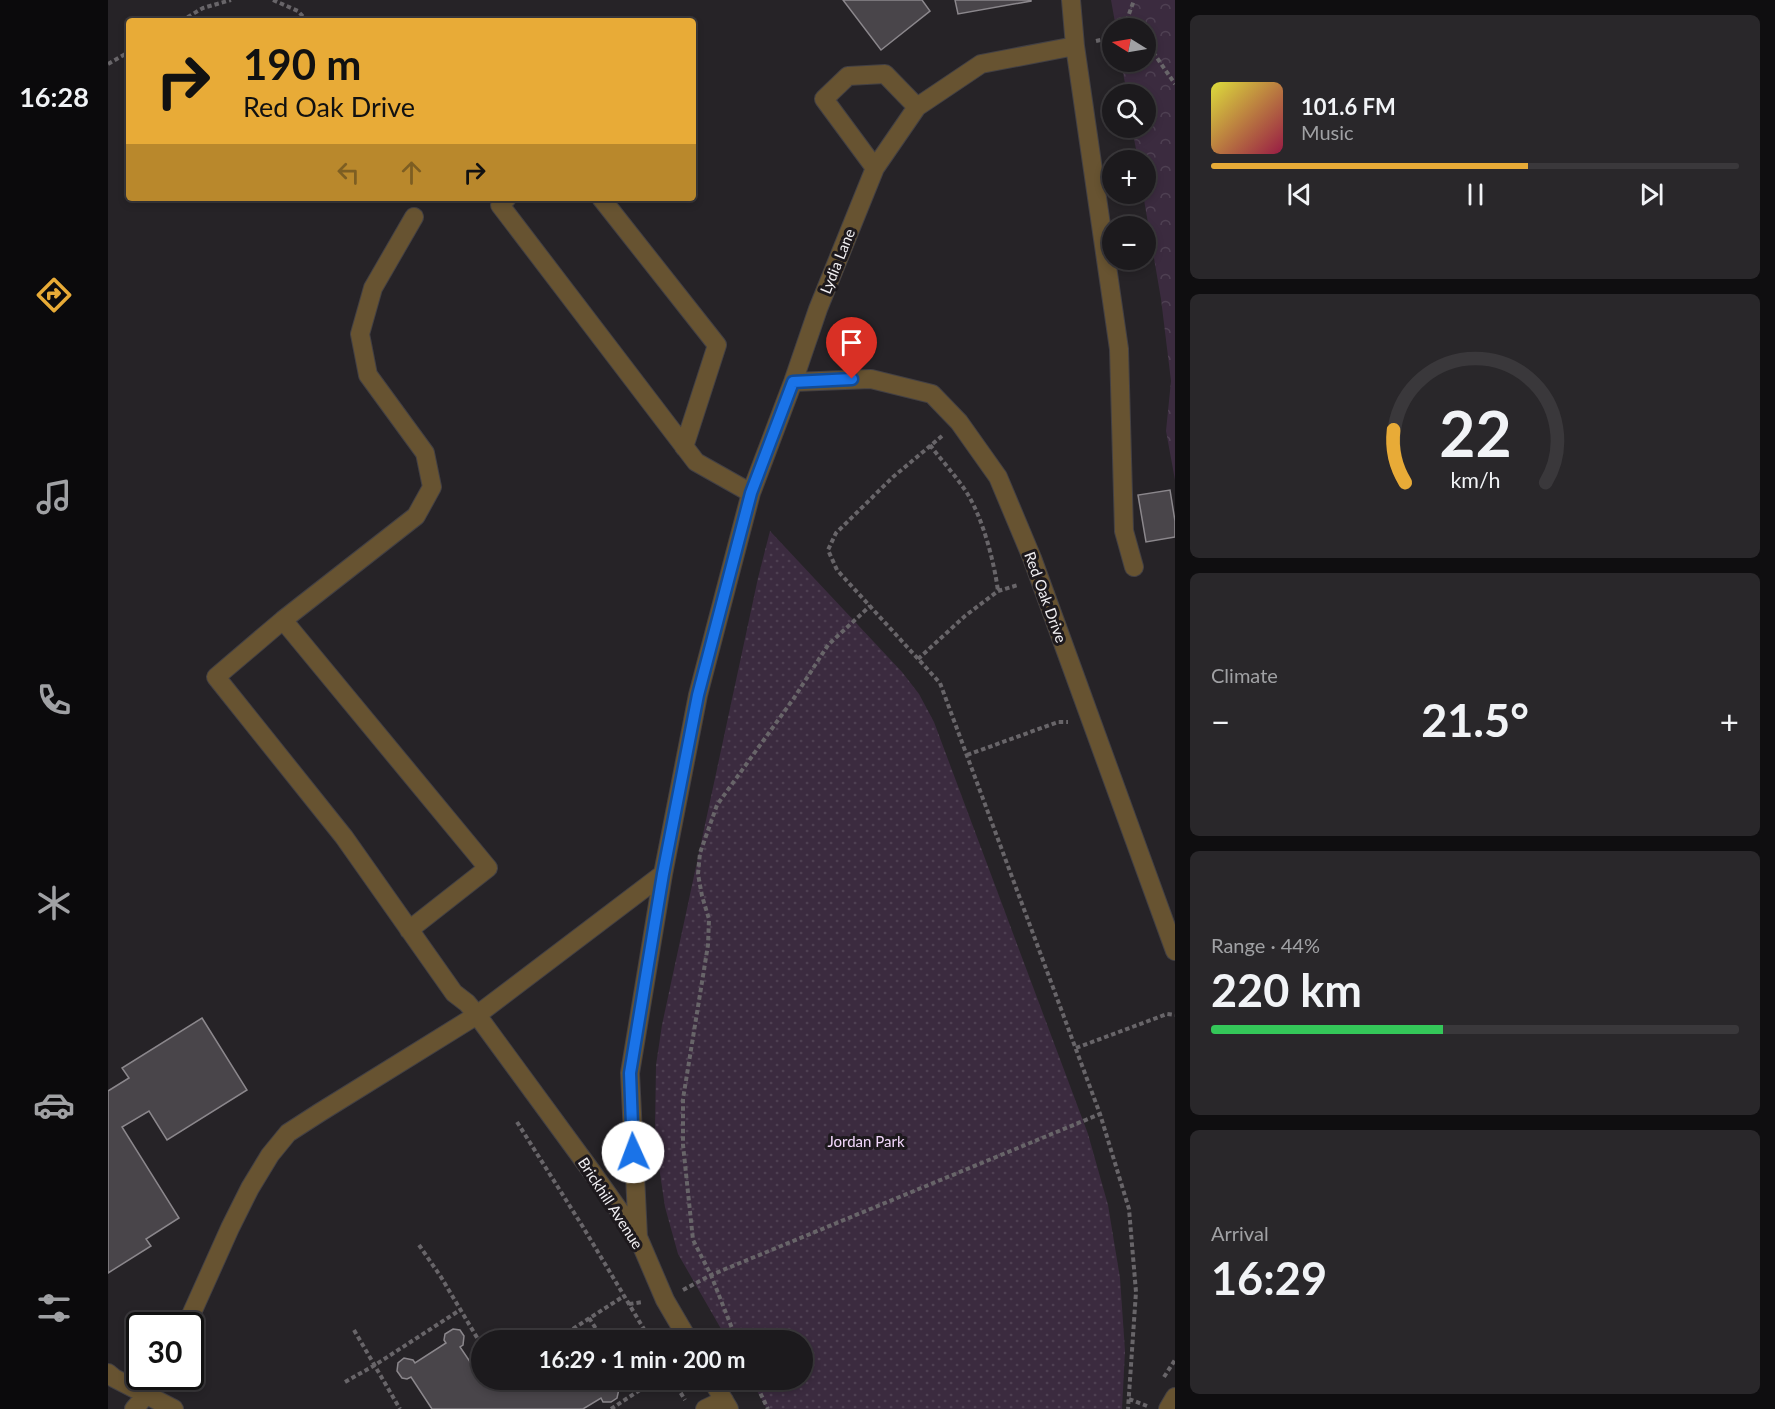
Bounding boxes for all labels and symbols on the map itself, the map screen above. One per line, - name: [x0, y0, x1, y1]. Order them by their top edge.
- north arrow: [1102, 18, 1156, 72]
- street label: Lydia Lane: [816, 226, 858, 296]
- pin: [826, 317, 877, 379]
- street label: Red Oak Drive: [1021, 549, 1071, 645]
- position arrow: [601, 1120, 665, 1184]
- park label: Jordan Park: [827, 1132, 905, 1150]
- street label: Brickhill Avenue: [575, 1154, 647, 1252]
- speed limit sign: 30: [126, 1312, 204, 1390]

